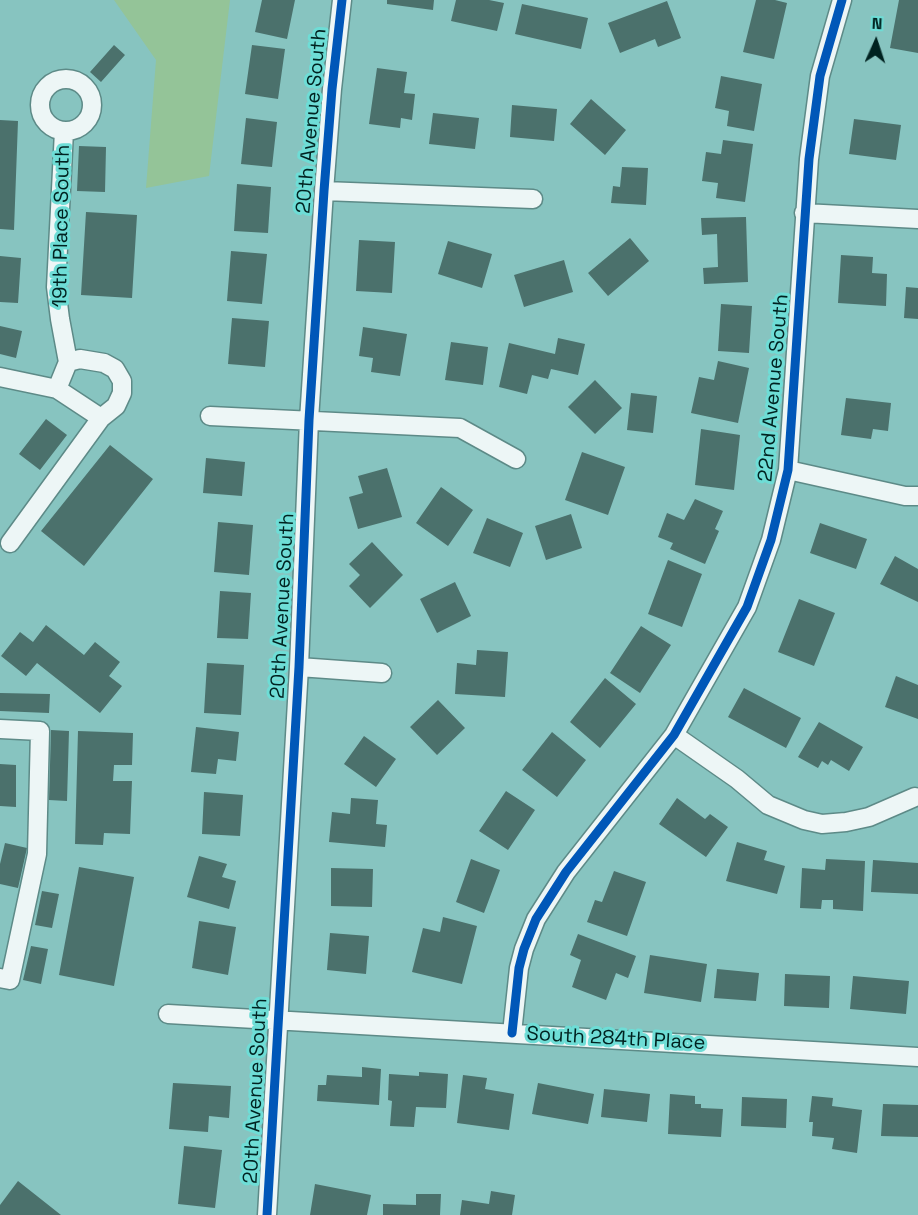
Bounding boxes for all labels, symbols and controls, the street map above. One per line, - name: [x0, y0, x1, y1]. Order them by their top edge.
- north arrow: [846, 12, 906, 72]
- text: N: [871, 13, 883, 34]
- street label: 20th Avenue South: [292, 28, 332, 214]
- street label: 19th Place South: [49, 144, 75, 308]
- street label: 22nd Avenue South: [754, 293, 794, 483]
- street label: 20th Avenue South: [266, 513, 300, 699]
- street label: 20th Avenue South: [239, 998, 273, 1184]
- street label: South 284th Place: [526, 1022, 706, 1056]

